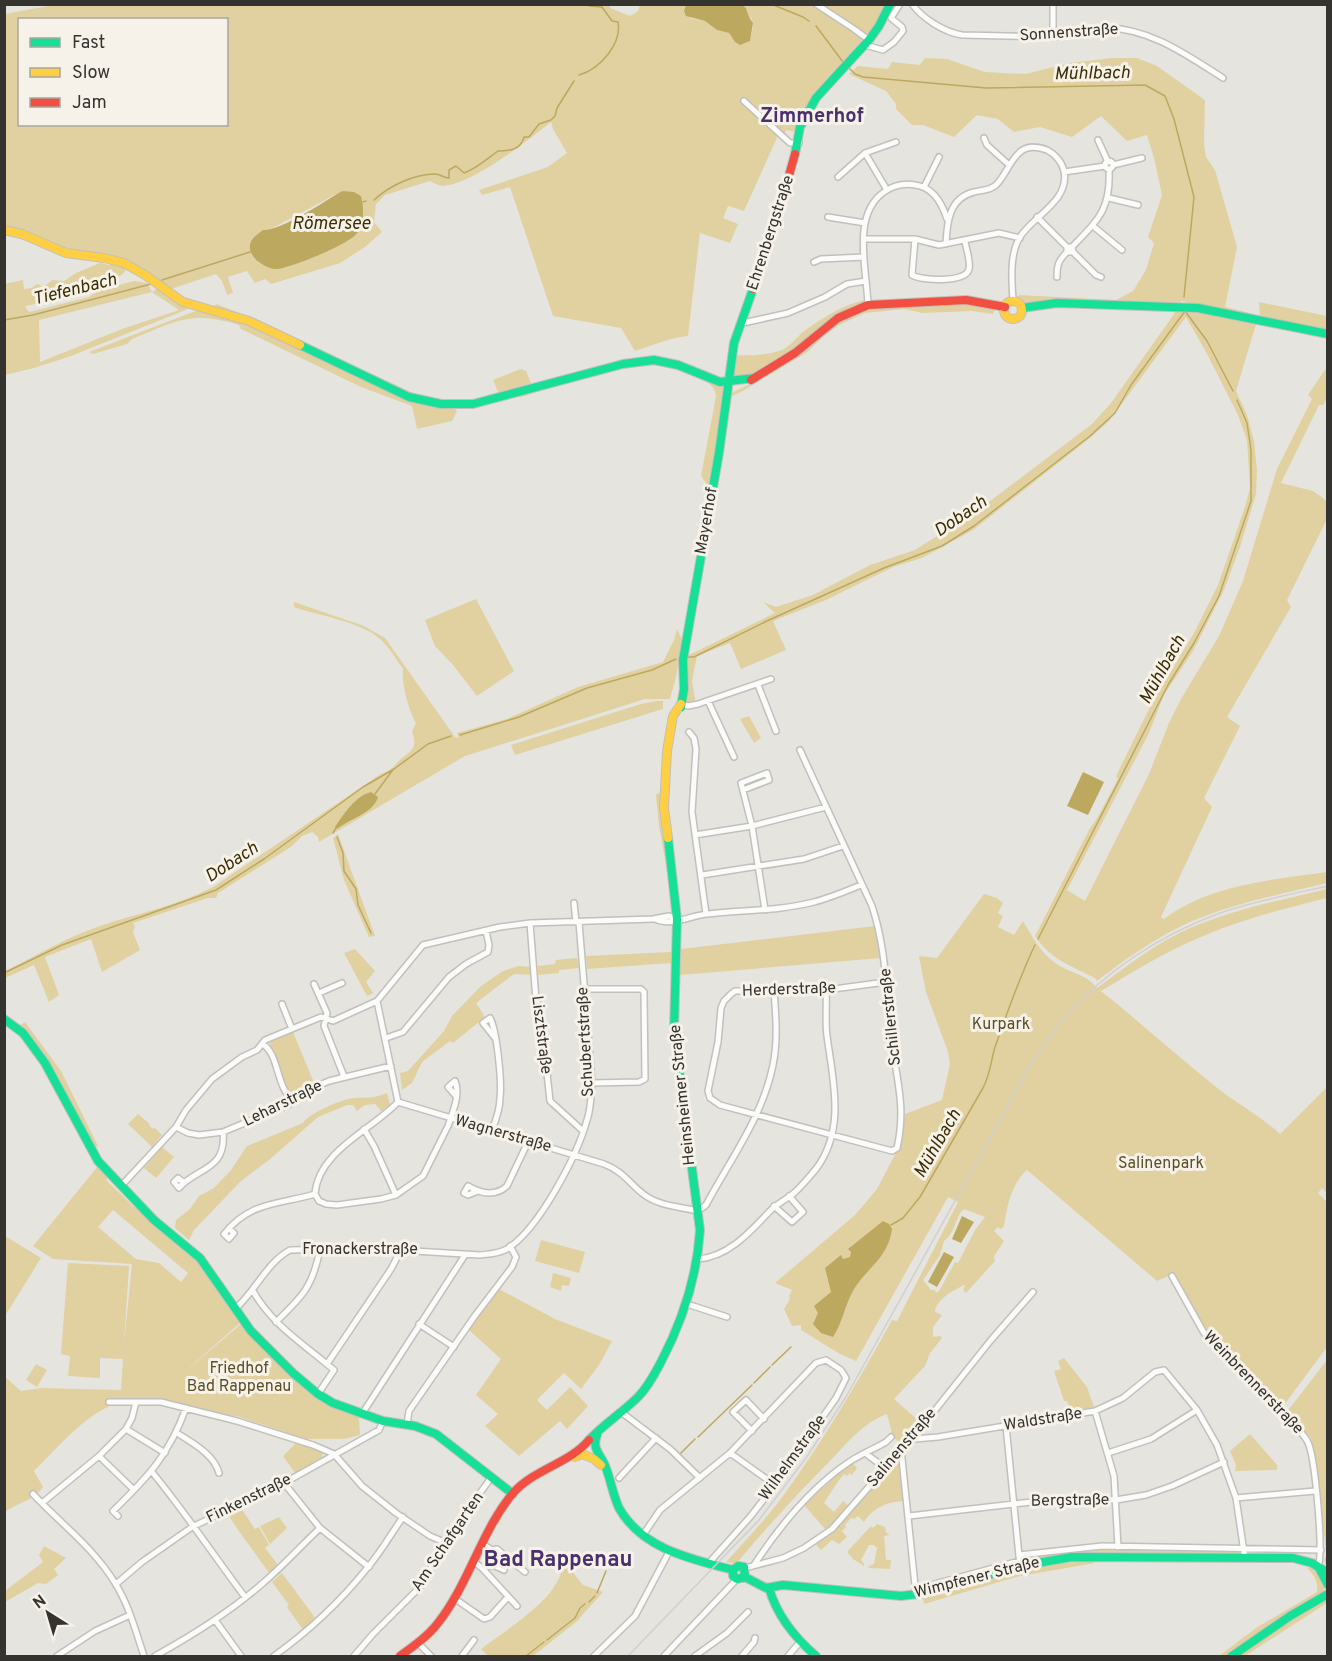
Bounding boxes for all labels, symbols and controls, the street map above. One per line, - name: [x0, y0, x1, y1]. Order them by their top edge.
- legend: [18, 18, 228, 126]
- street label: Sonnenstraße: [1019, 20, 1119, 46]
- text: Fast: [72, 32, 105, 55]
- text: Slow: [72, 62, 110, 85]
- water label: Mühlbach: [1054, 62, 1130, 86]
- text: Jam: [72, 92, 107, 115]
- district label: Zimmerhof: [760, 104, 864, 130]
- street label: Ehrenbergstraße: [743, 173, 799, 293]
- water label: Römersee: [292, 213, 371, 236]
- water label: Tiefenbach: [31, 268, 119, 312]
- street label: Mayerhof: [691, 485, 723, 556]
- water label: Dobach: [930, 491, 992, 543]
- water label: Mühlbach: [1135, 631, 1192, 709]
- water label: Dobach: [201, 837, 263, 889]
- street label: Schillerstraße: [876, 967, 906, 1067]
- street label: Herderstraße: [742, 978, 836, 1002]
- street label: Schubertstraße: [573, 986, 599, 1098]
- street label: Lisztstraße: [526, 995, 556, 1075]
- park label: Kurpark: [972, 1015, 1030, 1035]
- street label: Heinsheimer Straße: [666, 1024, 700, 1166]
- street label: Leharstraße: [240, 1076, 326, 1132]
- water label: Mühlbach: [909, 1105, 967, 1183]
- street label: Wagnerstraße: [452, 1111, 554, 1157]
- park label: Salinenpark: [1118, 1154, 1204, 1174]
- street label: Fronackerstraße: [302, 1240, 418, 1260]
- street label: Weinbrennerstraße: [1199, 1327, 1307, 1439]
- park label: Friedhof Bad Rappenau: [187, 1359, 291, 1397]
- street label: Salinenstraße: [863, 1404, 941, 1492]
- street label: Waldstraße: [1002, 1404, 1084, 1436]
- street label: Wilhelmstraße: [755, 1411, 831, 1505]
- street label: Finkenstraße: [203, 1470, 295, 1528]
- street label: Am Schafgarten: [407, 1488, 489, 1596]
- street label: Bergstraße: [1030, 1490, 1110, 1512]
- district label: Bad Rappenau: [484, 1547, 632, 1574]
- street label: Wimpfener Straße: [912, 1553, 1042, 1603]
- north arrow: [18, 1583, 78, 1643]
- text: N: [30, 1591, 51, 1614]

